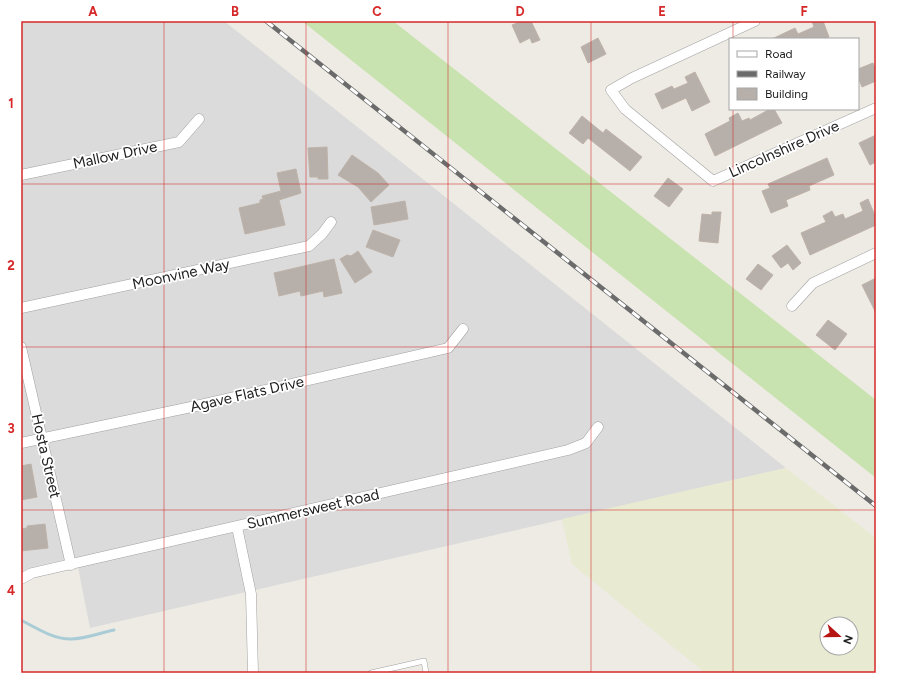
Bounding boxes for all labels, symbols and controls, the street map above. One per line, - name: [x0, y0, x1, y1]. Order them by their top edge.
- text: A: [88, 4, 98, 19]
- text: B: [231, 4, 239, 19]
- text: C: [372, 4, 382, 19]
- text: D: [515, 4, 525, 19]
- text: E: [658, 4, 666, 19]
- text: F: [800, 4, 808, 19]
- legend: [729, 38, 859, 110]
- text: Road: [765, 47, 793, 61]
- text: Railway: [765, 67, 806, 81]
- text: Building: [765, 87, 808, 101]
- text: 1: [8, 96, 14, 111]
- street label: Lincolnshire Drive: [726, 117, 842, 181]
- street label: Mallow Drive: [71, 137, 159, 173]
- street label: Moonvine Way: [131, 255, 231, 293]
- text: 2: [7, 258, 15, 273]
- street label: Agave Flats Drive: [188, 372, 306, 416]
- street label: Hosta Street: [28, 412, 65, 500]
- text: 3: [7, 421, 15, 436]
- street label: Summersweet Road: [245, 485, 381, 533]
- text: 4: [7, 583, 15, 598]
- north arrow: [819, 616, 859, 656]
- text: N: [840, 633, 855, 646]

